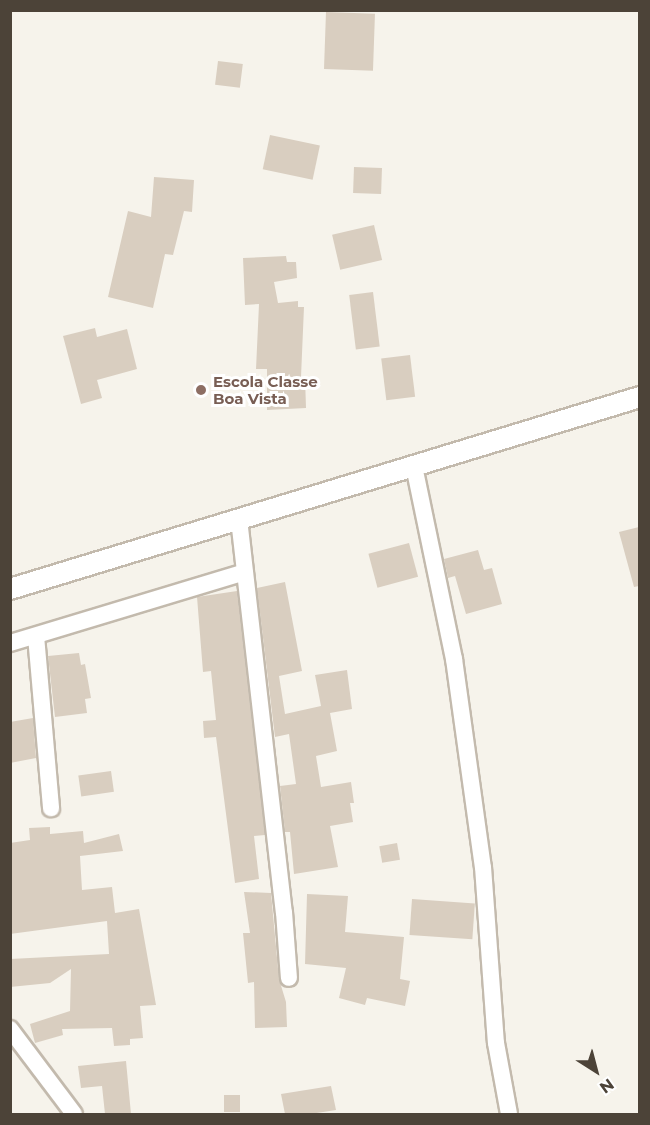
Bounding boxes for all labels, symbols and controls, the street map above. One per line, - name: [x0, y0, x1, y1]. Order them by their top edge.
- place label: Escola Classe Boa Vista: [213, 372, 318, 407]
- marker: Escola Classe Boa Vista: [194, 383, 208, 397]
- north arrow: [566, 1041, 626, 1101]
- text: N: [596, 1074, 618, 1097]

